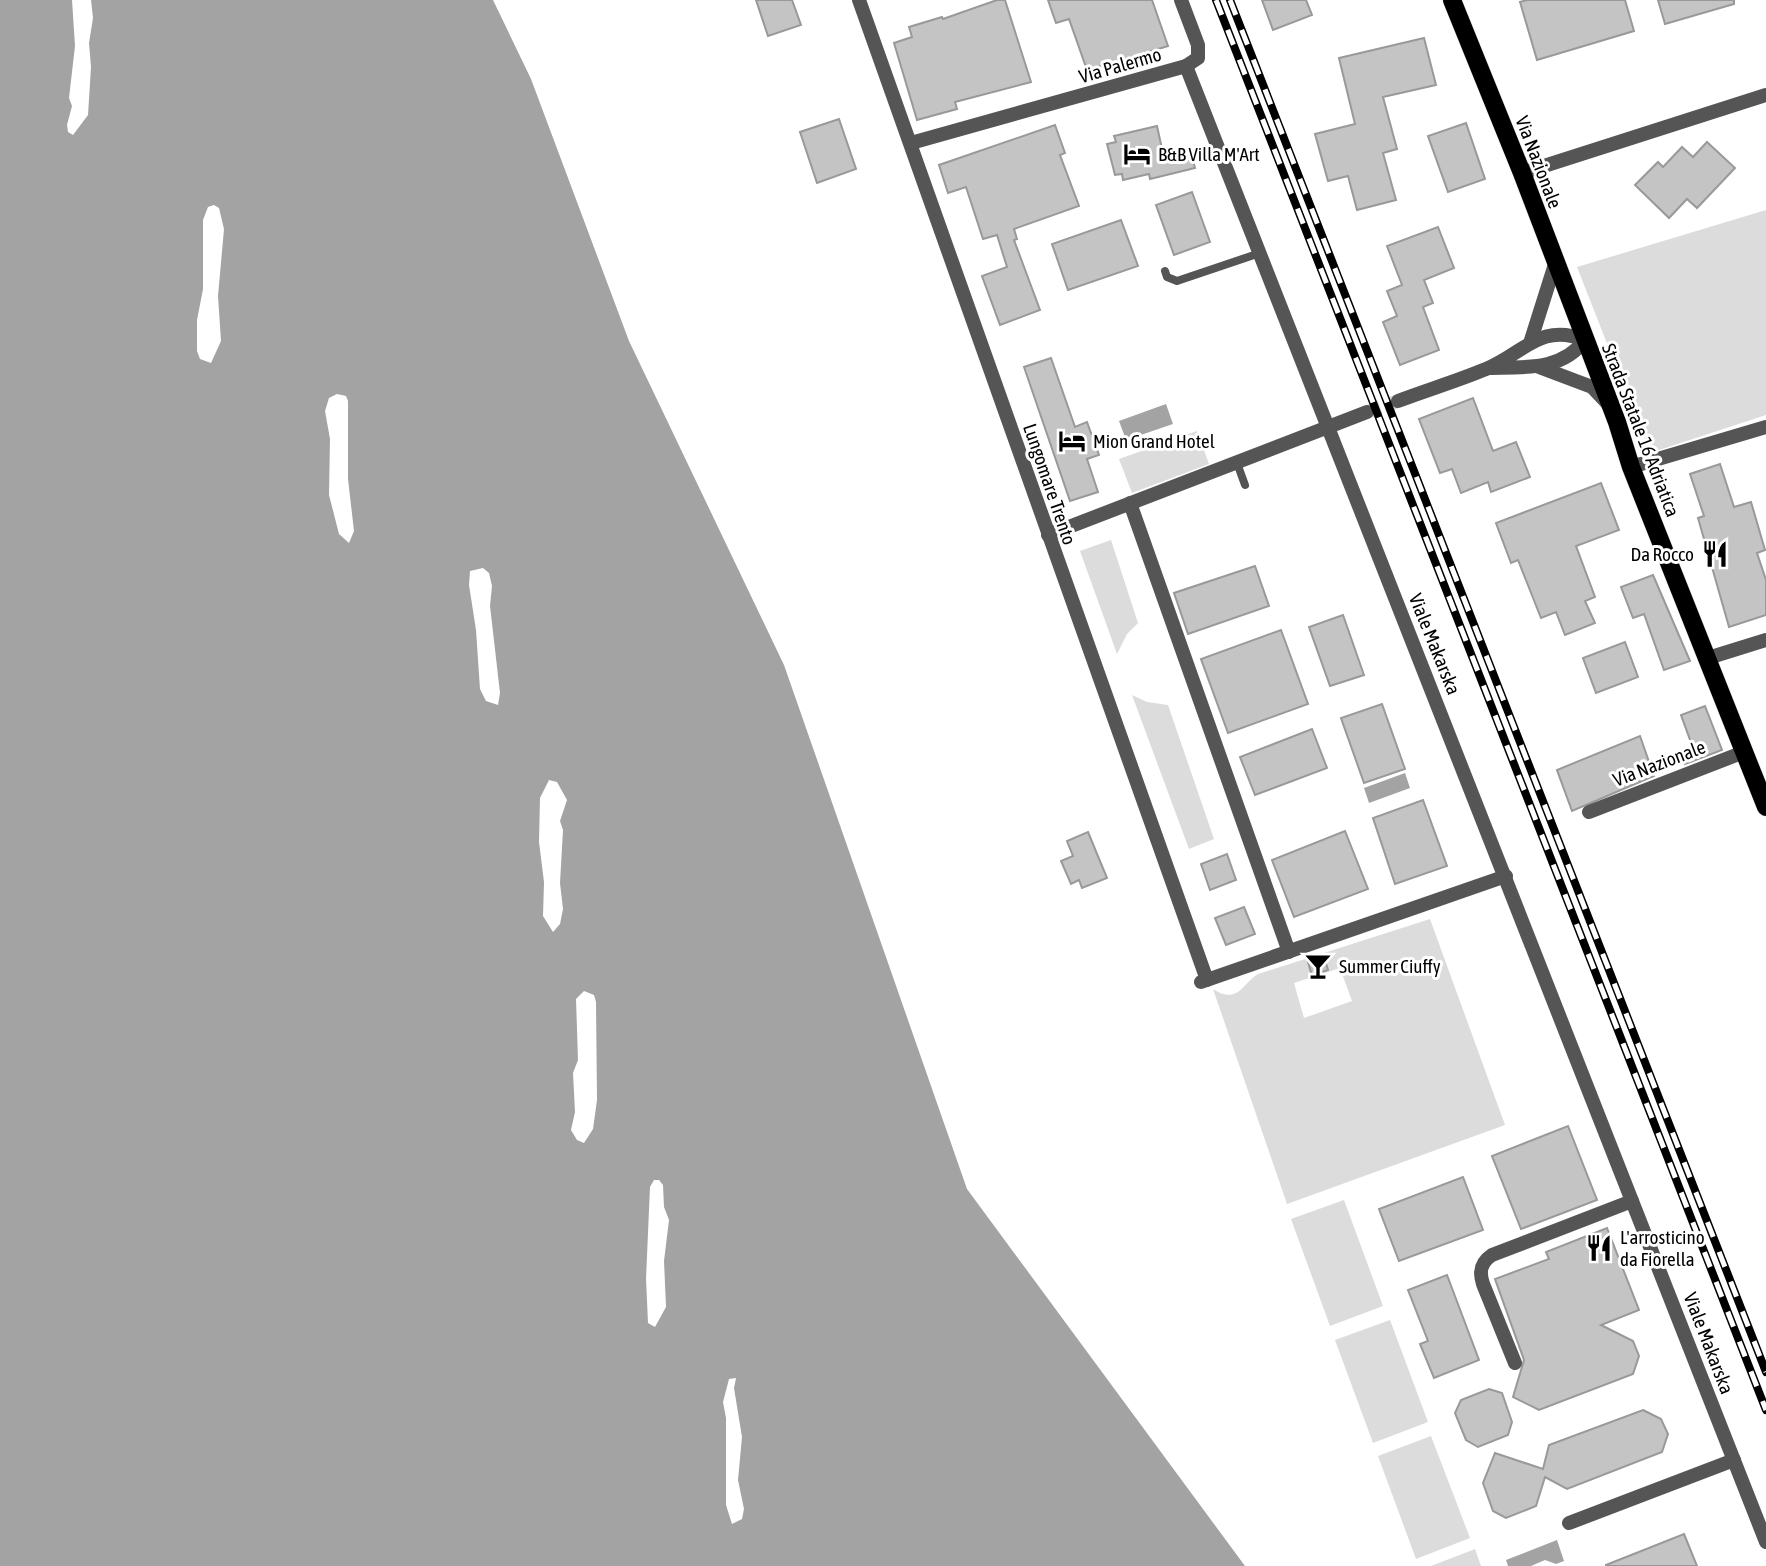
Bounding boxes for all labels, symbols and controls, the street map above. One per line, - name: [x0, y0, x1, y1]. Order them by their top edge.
- street label: Via Palermo: [1076, 43, 1164, 87]
- street label: Via Nazionale: [1511, 113, 1567, 211]
- hotel icon: B&B Villa M'Art: [1122, 139, 1152, 169]
- place label: B&B Villa M'Art: [1158, 143, 1260, 165]
- street label: Strada Statale 16 Adriatica: [1598, 340, 1684, 520]
- street label: Lungomare Trento: [1019, 421, 1081, 548]
- hotel icon: Mion Grand Hotel: [1057, 426, 1087, 456]
- place label: Mion Grand Hotel: [1093, 430, 1215, 452]
- restaurant icon: Da Rocco: [1700, 539, 1730, 569]
- place label: Da Rocco: [1631, 543, 1694, 565]
- street label: Viale Makarska: [1405, 590, 1465, 698]
- street label: Via Nazionale: [1610, 735, 1708, 791]
- bar icon: Summer Ciuffy: [1303, 951, 1333, 981]
- place label: Summer Ciuffy: [1339, 955, 1441, 977]
- place label: L'arrosticino da Fiorella: [1620, 1226, 1705, 1270]
- restaurant icon: L'arrosticino da Fiorella: [1584, 1233, 1614, 1263]
- street label: Viale Makarska: [1680, 1289, 1738, 1397]

